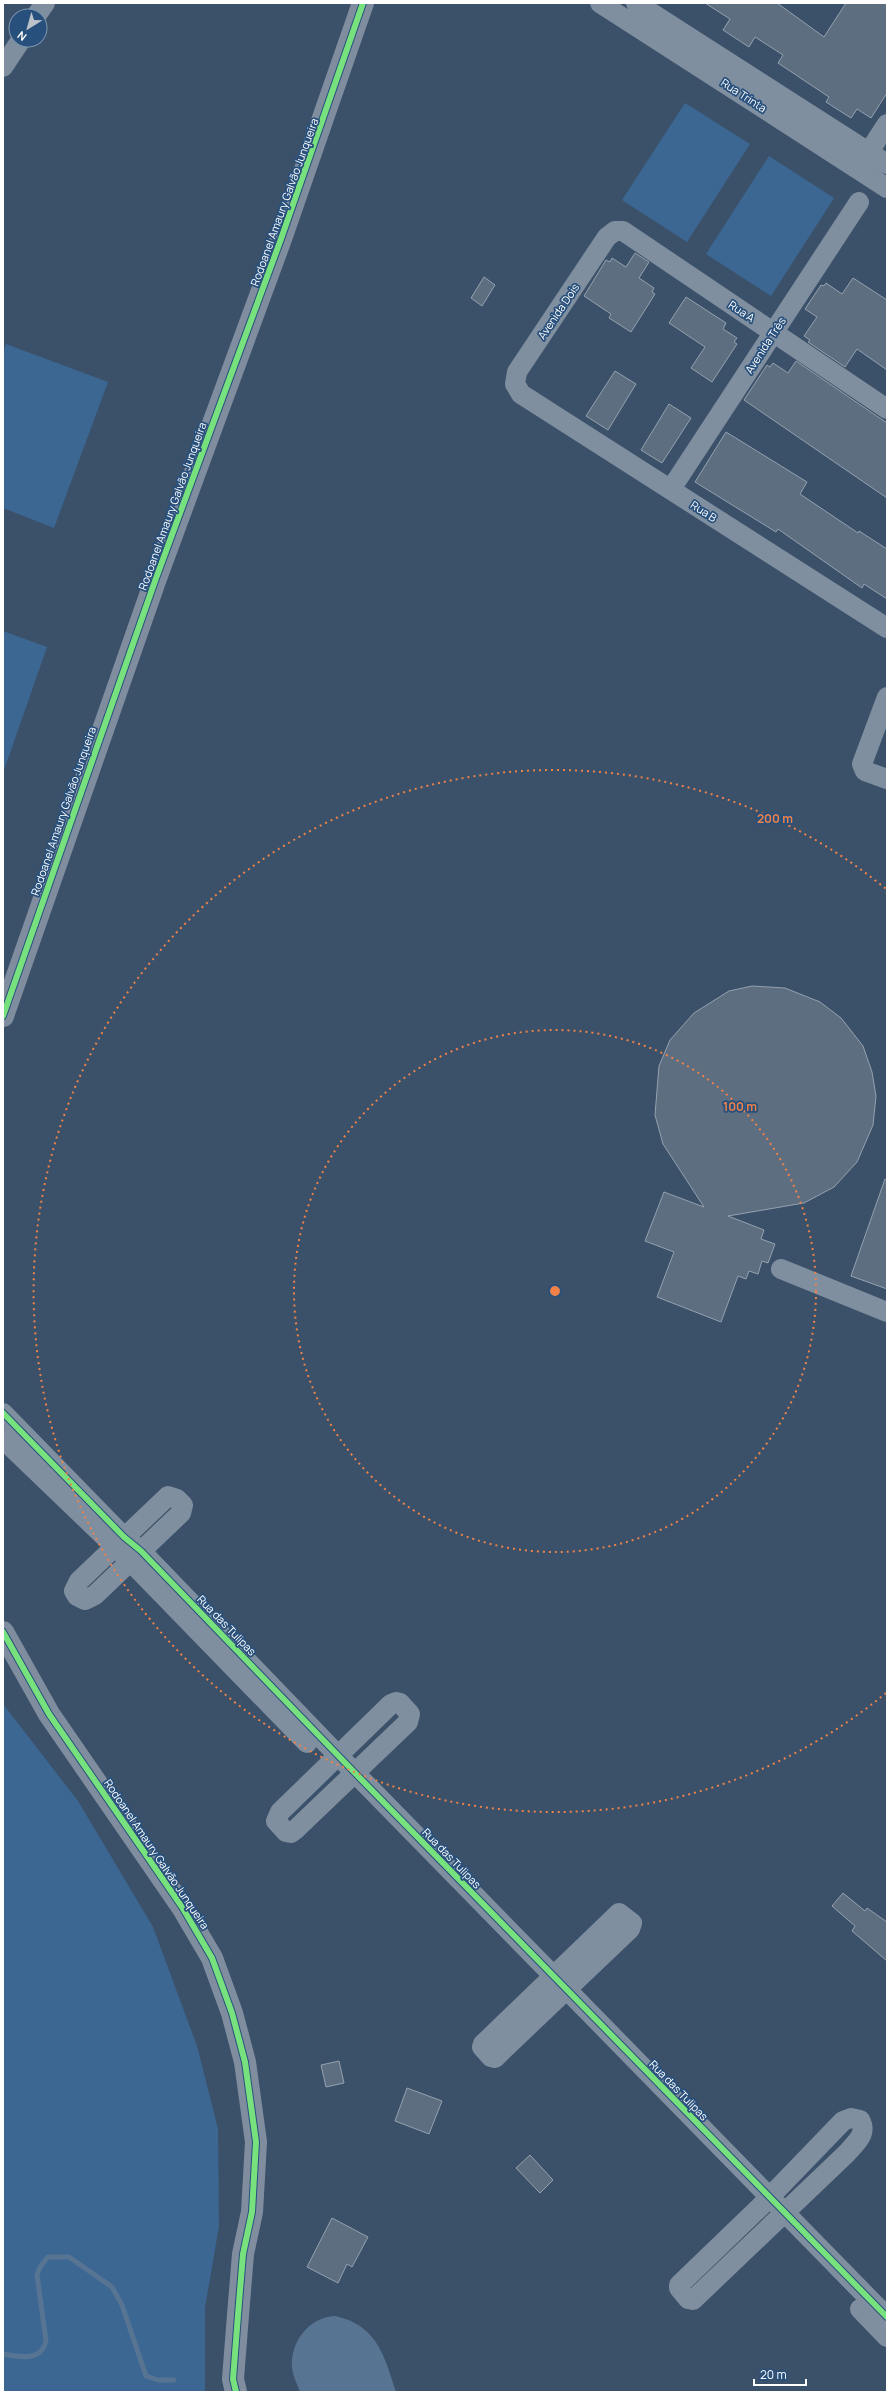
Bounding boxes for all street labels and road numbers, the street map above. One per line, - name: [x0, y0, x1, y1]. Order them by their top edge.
- street label: Rua Trinta: [718, 75, 770, 115]
- street label: Rodoanel Amaury Galvão Junqueira: [247, 116, 321, 288]
- street label: Avenida Dois: [534, 280, 582, 342]
- street label: Rua A: [726, 297, 758, 325]
- street label: Avenida Três: [741, 314, 789, 376]
- street label: Rodoanel Amaury Galvão Junqueira: [135, 420, 209, 592]
- street label: Rua B: [688, 497, 720, 525]
- street label: Rodoanel Amaury Galvão Junqueira: [27, 725, 99, 897]
- street label: Rua das Tulipas: [194, 1592, 260, 1659]
- street label: Rodoanel Amaury Galvão Junqueira: [101, 1776, 213, 1932]
- street label: Rua das Tulipas: [419, 1825, 485, 1892]
- street label: Rua das Tulipas: [646, 2057, 712, 2124]

